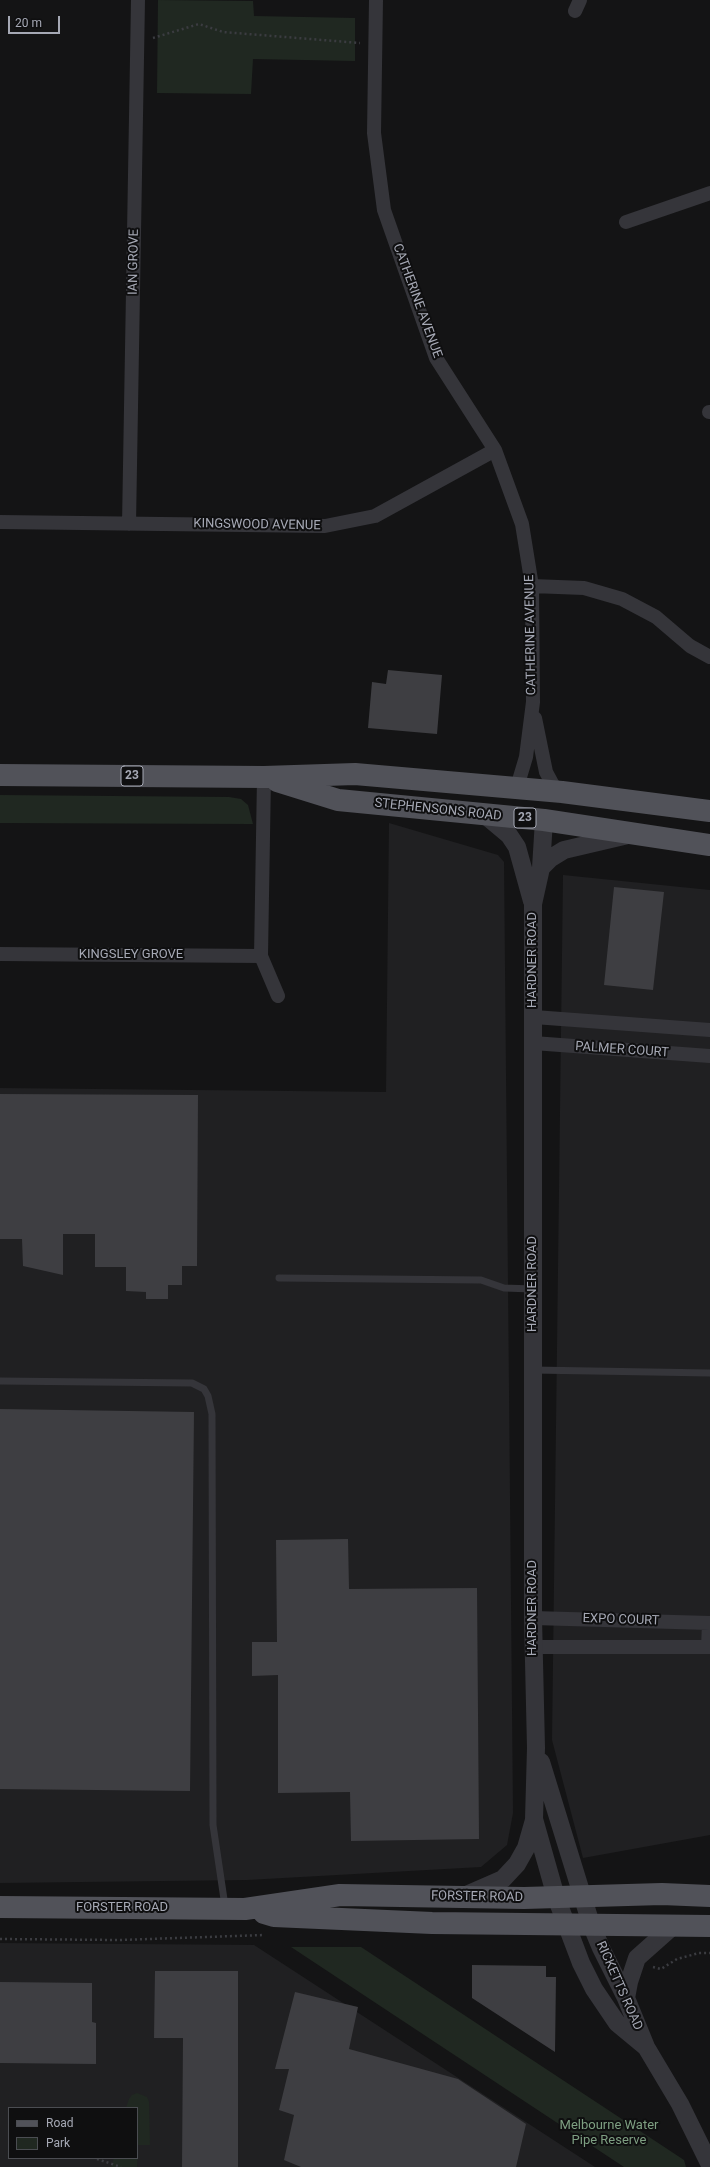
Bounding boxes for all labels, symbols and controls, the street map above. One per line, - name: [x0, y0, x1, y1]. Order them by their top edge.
- scale bar: [10, 8, 62, 34]
- text: 20 m: [15, 16, 42, 30]
- street label: IAN GROVE: [126, 229, 142, 295]
- street label: CATHERINE AVENUE: [389, 242, 445, 360]
- street label: KINGSWOOD AVENUE: [193, 516, 321, 534]
- street label: CATHERINE AVENUE: [522, 575, 540, 695]
- road number: 23: [121, 766, 143, 786]
- street label: STEPHENSONS ROAD: [374, 796, 502, 824]
- road number: 23: [514, 808, 536, 828]
- street label: HARDNER ROAD: [525, 912, 541, 1008]
- street label: KINGSLEY GROVE: [79, 947, 183, 963]
- street label: PALMER COURT: [575, 1039, 669, 1061]
- street label: HARDNER ROAD: [525, 1236, 541, 1332]
- street label: HARDNER ROAD: [525, 1560, 541, 1656]
- street label: EXPO COURT: [582, 1611, 660, 1629]
- street label: FORSTER ROAD: [431, 1888, 523, 1906]
- street label: FORSTER ROAD: [76, 1900, 168, 1916]
- street label: RICKETTS ROAD: [592, 1939, 646, 2033]
- legend: [8, 2107, 138, 2159]
- text: Road: [46, 2116, 74, 2130]
- park label: Melbourne Water Pipe Reserve: [560, 2118, 658, 2149]
- text: Park: [46, 2136, 70, 2150]

